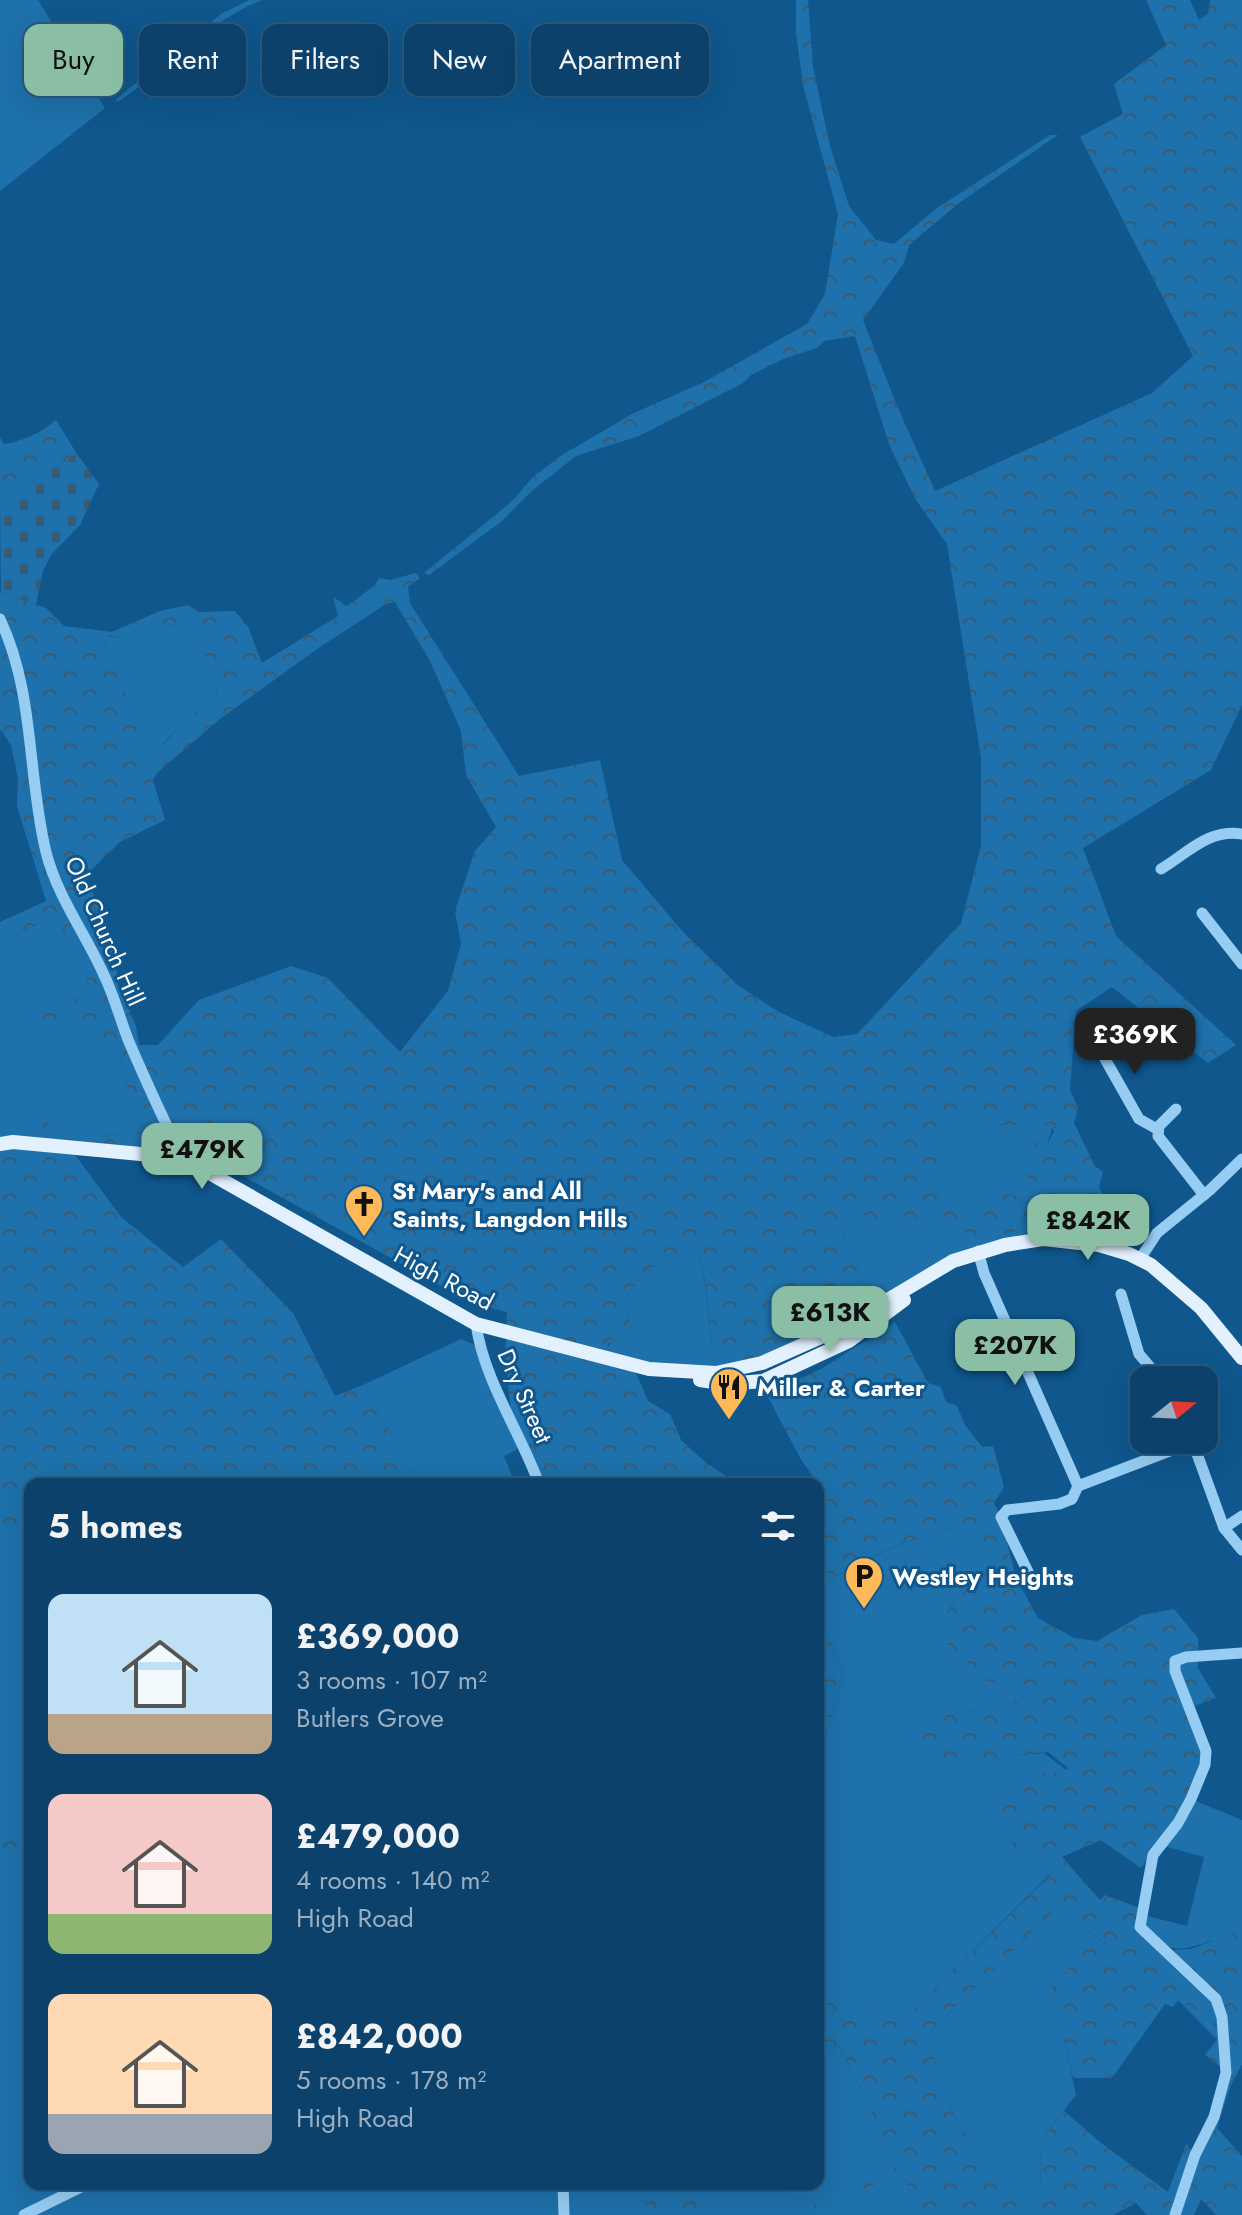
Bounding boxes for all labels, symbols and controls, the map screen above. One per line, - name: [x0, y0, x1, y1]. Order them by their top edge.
- chip: Buy: [24, 24, 123, 96]
- chip: Rent: [139, 24, 246, 96]
- chip: Filters: [262, 24, 388, 96]
- chip: New: [404, 24, 515, 96]
- chip: Apartment: [531, 24, 709, 96]
- street label: Old Church Hill: [56, 851, 154, 1011]
- pin: £369K: [1079, 1008, 1191, 1076]
- text: £369K: [1093, 1015, 1178, 1053]
- pin: £479K: [146, 1123, 258, 1191]
- text: £479K: [159, 1130, 245, 1168]
- place label: St Mary's and All Saints, Langdon Hills: [392, 1173, 627, 1236]
- church icon: St Mary's and All Saints, Langdon Hills: [343, 1183, 385, 1238]
- pin: £842K: [1032, 1194, 1144, 1262]
- text: £842K: [1045, 1201, 1131, 1239]
- street label: High Road: [388, 1237, 500, 1319]
- pin: £613K: [774, 1286, 886, 1354]
- text: £613K: [790, 1293, 870, 1331]
- pin: £207K: [959, 1319, 1071, 1387]
- text: £207K: [973, 1326, 1057, 1364]
- street label: Dry Street: [489, 1343, 561, 1449]
- restaurant icon: Miller & Carter: [708, 1366, 750, 1421]
- north arrow: [1130, 1366, 1218, 1454]
- map controls: [1130, 1366, 1218, 1454]
- place label: Miller & Carter: [757, 1370, 925, 1405]
- text: 5 homes: [48, 1502, 182, 1551]
- icon: filters: [756, 1504, 800, 1548]
- parking icon: Westley Heights: [843, 1555, 885, 1610]
- place label: Westley Heights: [892, 1559, 1074, 1594]
- text: £369,000: [296, 1612, 460, 1661]
- icon: home: [112, 1626, 208, 1722]
- text: 3 rooms · 107 m²: [296, 1661, 487, 1699]
- text: Butlers Grove: [296, 1699, 444, 1737]
- text: £479,000: [296, 1812, 460, 1861]
- icon: home: [112, 1826, 208, 1922]
- text: 4 rooms · 140 m²: [296, 1861, 490, 1899]
- text: High Road: [296, 1899, 414, 1937]
- text: £842,000: [296, 2012, 463, 2061]
- icon: home: [112, 2026, 208, 2122]
- text: 5 rooms · 178 m²: [296, 2061, 486, 2099]
- text: High Road: [296, 2099, 414, 2137]

